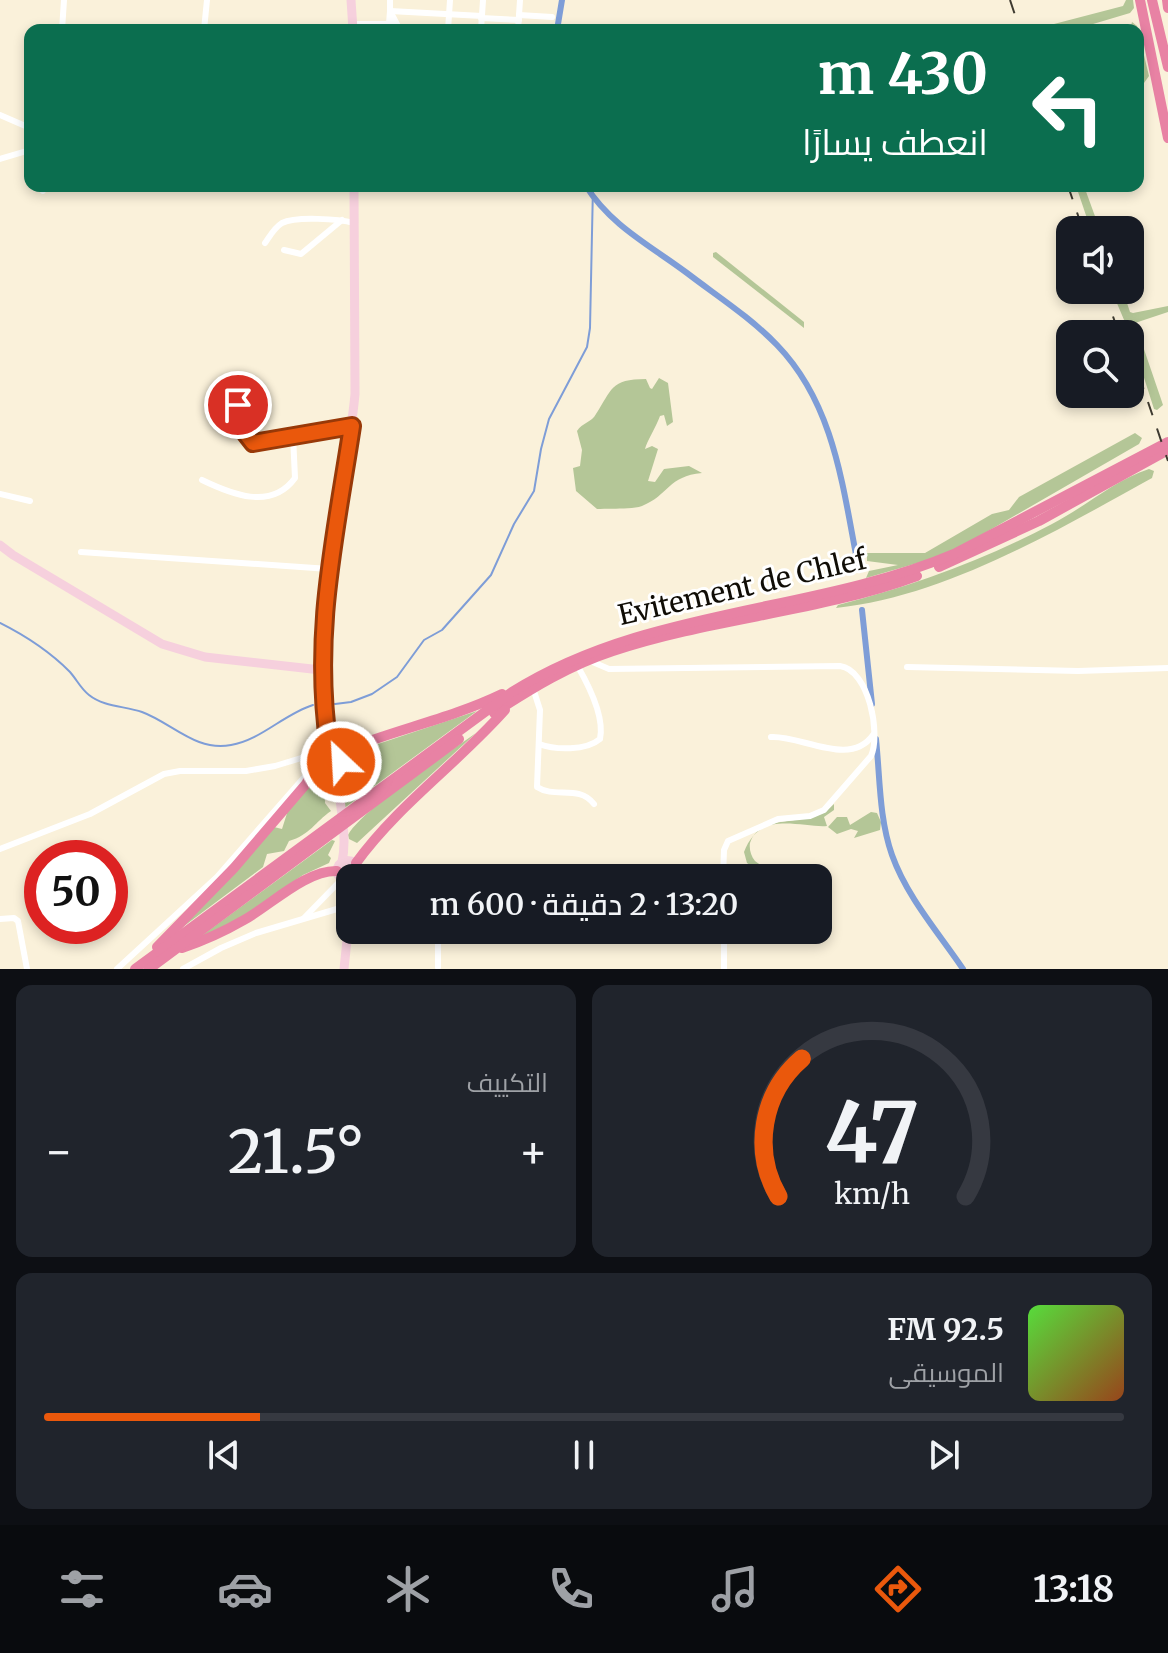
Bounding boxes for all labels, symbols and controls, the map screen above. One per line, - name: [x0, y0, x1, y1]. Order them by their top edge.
- text: 430 m: [818, 39, 988, 109]
- icon: left: [1016, 56, 1120, 160]
- text: انعطف يسارًا: [802, 120, 988, 165]
- map controls: [1056, 216, 1144, 408]
- button: sound: [1056, 216, 1144, 304]
- button: search: [1056, 320, 1144, 408]
- pin: [204, 371, 272, 439]
- icon: arrive: [216, 383, 260, 427]
- street label: Evitement de Chlef: [614, 541, 871, 633]
- position arrow: [299, 720, 383, 804]
- speed limit sign: 50: [24, 840, 128, 944]
- text: 13:20 · 2 دقيقة · 600 m: [430, 885, 738, 923]
- text: التكييف: [466, 1066, 548, 1099]
- text: 47: [825, 1081, 919, 1186]
- text: 21.5°: [228, 1114, 364, 1189]
- text: −: [44, 1124, 73, 1179]
- text: +: [519, 1124, 548, 1179]
- text: km/h: [834, 1176, 910, 1212]
- text: 92.5 FM: [887, 1310, 1004, 1348]
- text: الموسيقى: [889, 1356, 1004, 1389]
- icon: previous: [202, 1433, 246, 1477]
- icon: pause: [562, 1433, 606, 1477]
- icon: next: [922, 1433, 966, 1477]
- icon: filters: [54, 1561, 110, 1617]
- icon: car: [217, 1561, 273, 1617]
- icon: climate: [380, 1561, 436, 1617]
- icon: phone: [543, 1561, 599, 1617]
- icon: music: [707, 1561, 763, 1617]
- icon: directions: [870, 1561, 926, 1617]
- text: 13:18: [1033, 1567, 1114, 1612]

